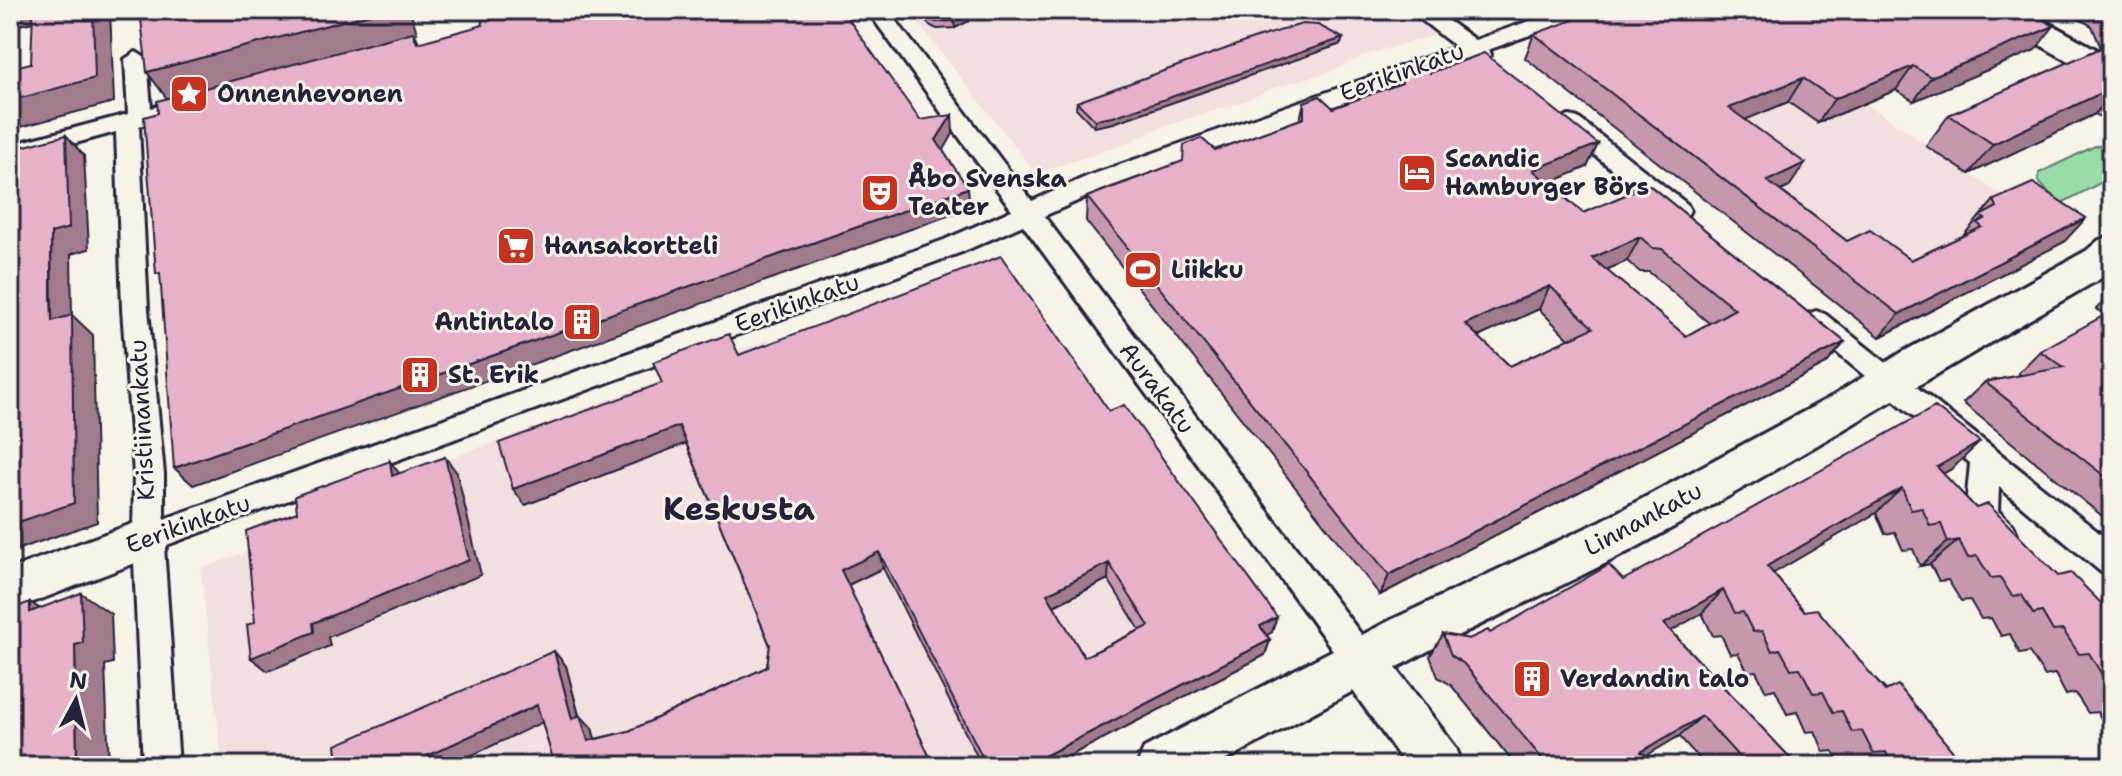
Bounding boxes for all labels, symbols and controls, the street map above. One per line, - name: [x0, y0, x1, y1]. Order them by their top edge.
- street label: Eerikinkatu: [1335, 35, 1469, 109]
- place icon: Onnenhevonen: [168, 73, 210, 115]
- place label: Onnenhevonen: [217, 78, 403, 110]
- place label: Scandic Hamburger Börs: [1445, 143, 1649, 203]
- hotel icon: Scandic Hamburger Börs: [1396, 152, 1438, 194]
- place label: Åbo Svenska Teater: [908, 162, 1067, 223]
- theatre icon: Åbo Svenska Teater: [859, 172, 901, 214]
- supermarket icon: Hansakortteli: [495, 225, 537, 267]
- place label: Hansakortteli: [544, 230, 718, 262]
- sports icon: Liikku: [1122, 249, 1164, 291]
- place label: Liikku: [1171, 254, 1244, 286]
- street label: Eerikinkatu: [730, 266, 864, 340]
- building icon: Antintalo: [561, 301, 603, 343]
- place label: Antintalo: [434, 306, 554, 338]
- street label: Aurakatu: [1112, 336, 1202, 440]
- street label: Kristiinankatu: [122, 338, 162, 502]
- building icon: St. Erik: [399, 354, 441, 396]
- place label: St. Erik: [448, 359, 539, 391]
- street label: Linnankatu: [1578, 475, 1708, 563]
- street label: Eerikinkatu: [121, 487, 255, 561]
- district label: Keskusta: [663, 487, 815, 530]
- building icon: Verdandin talo: [1511, 658, 1553, 700]
- north arrow: [36, 660, 116, 740]
- place label: Verdandin talo: [1560, 663, 1749, 695]
- text: N: [68, 665, 89, 696]

